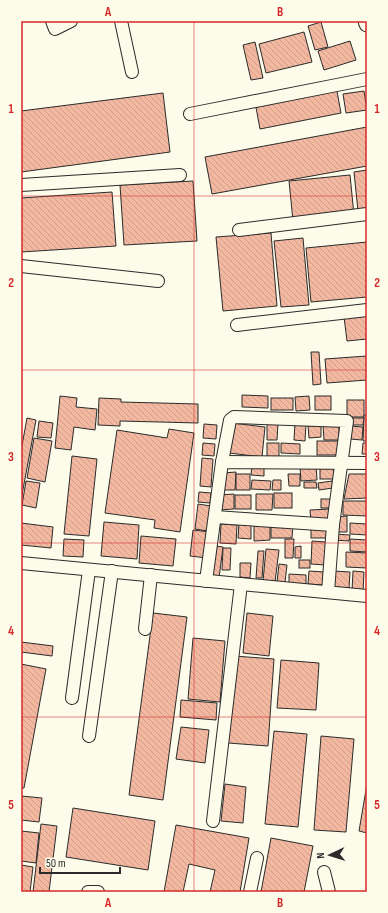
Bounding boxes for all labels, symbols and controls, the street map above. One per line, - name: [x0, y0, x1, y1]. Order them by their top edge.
- text: A: [104, 4, 112, 20]
- text: B: [277, 4, 283, 20]
- text: 1: [8, 101, 14, 117]
- text: 1: [374, 101, 380, 117]
- text: 2: [8, 275, 14, 291]
- text: 2: [374, 275, 380, 291]
- text: 3: [8, 449, 14, 465]
- text: 3: [374, 449, 380, 465]
- text: 4: [8, 623, 14, 639]
- text: 4: [374, 623, 380, 639]
- text: 5: [8, 797, 14, 813]
- text: 5: [374, 797, 380, 813]
- north arrow: [310, 835, 350, 875]
- scale bar: [40, 849, 120, 875]
- text: N: [314, 852, 327, 859]
- text: 50 m: [46, 856, 66, 871]
- text: A: [104, 895, 112, 911]
- text: B: [277, 895, 283, 911]

